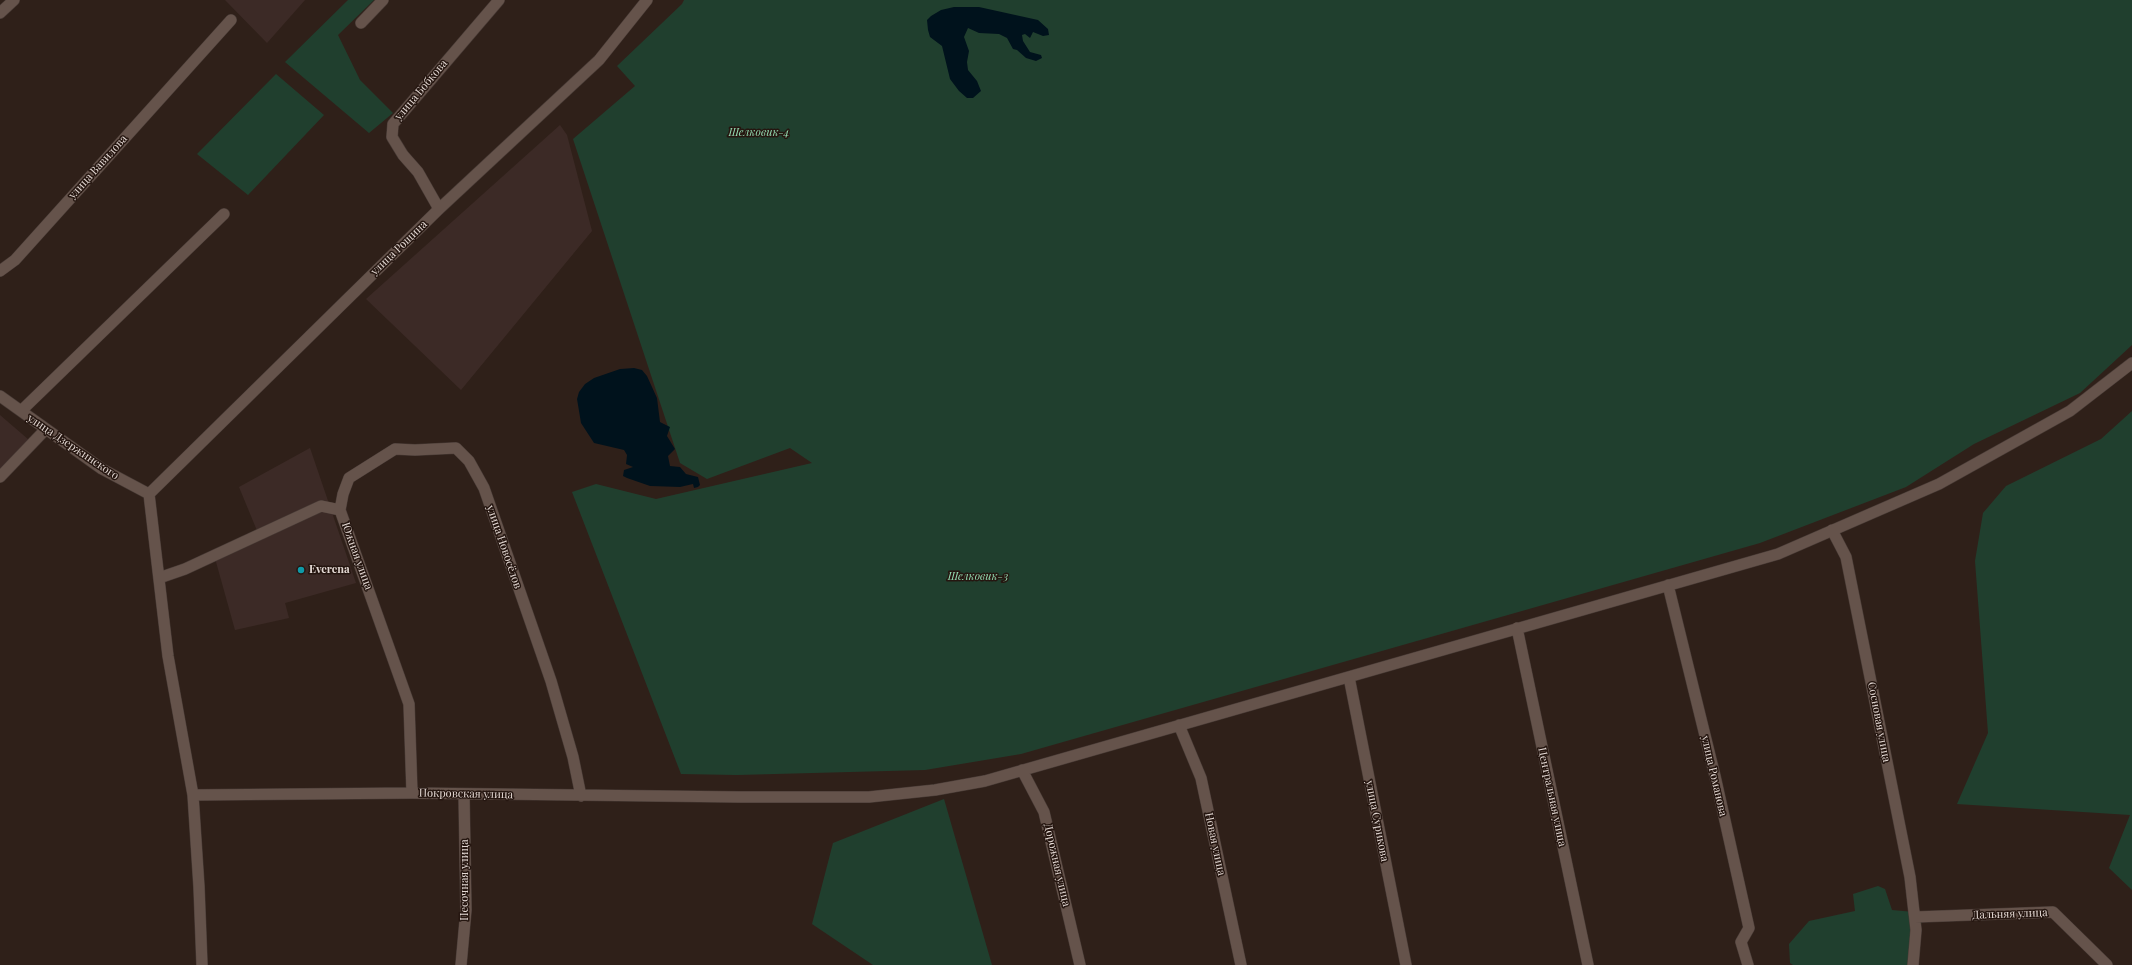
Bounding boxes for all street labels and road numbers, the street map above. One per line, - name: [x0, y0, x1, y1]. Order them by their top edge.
- street label: улица Бобкова: [392, 57, 450, 123]
- street label: улица Вавилова: [66, 132, 130, 202]
- street label: улица Рощина: [368, 218, 430, 278]
- street label: улица Дзержинского: [25, 411, 121, 483]
- street label: улица Новосёлов: [484, 503, 524, 591]
- street label: Южная улица: [339, 520, 375, 592]
- street label: Сосновая улица: [1865, 681, 1893, 763]
- street label: улица Романова: [1698, 734, 1730, 818]
- street label: Центральная улица: [1535, 746, 1569, 848]
- street label: улица Сурикова: [1363, 779, 1391, 863]
- street label: Покровская улица: [419, 787, 513, 801]
- street label: Новая улица: [1202, 811, 1228, 877]
- street label: Дорожная улица: [1041, 822, 1073, 908]
- street label: Песочная улица: [458, 839, 472, 921]
- street label: Дальняя улица: [1972, 906, 2048, 922]

